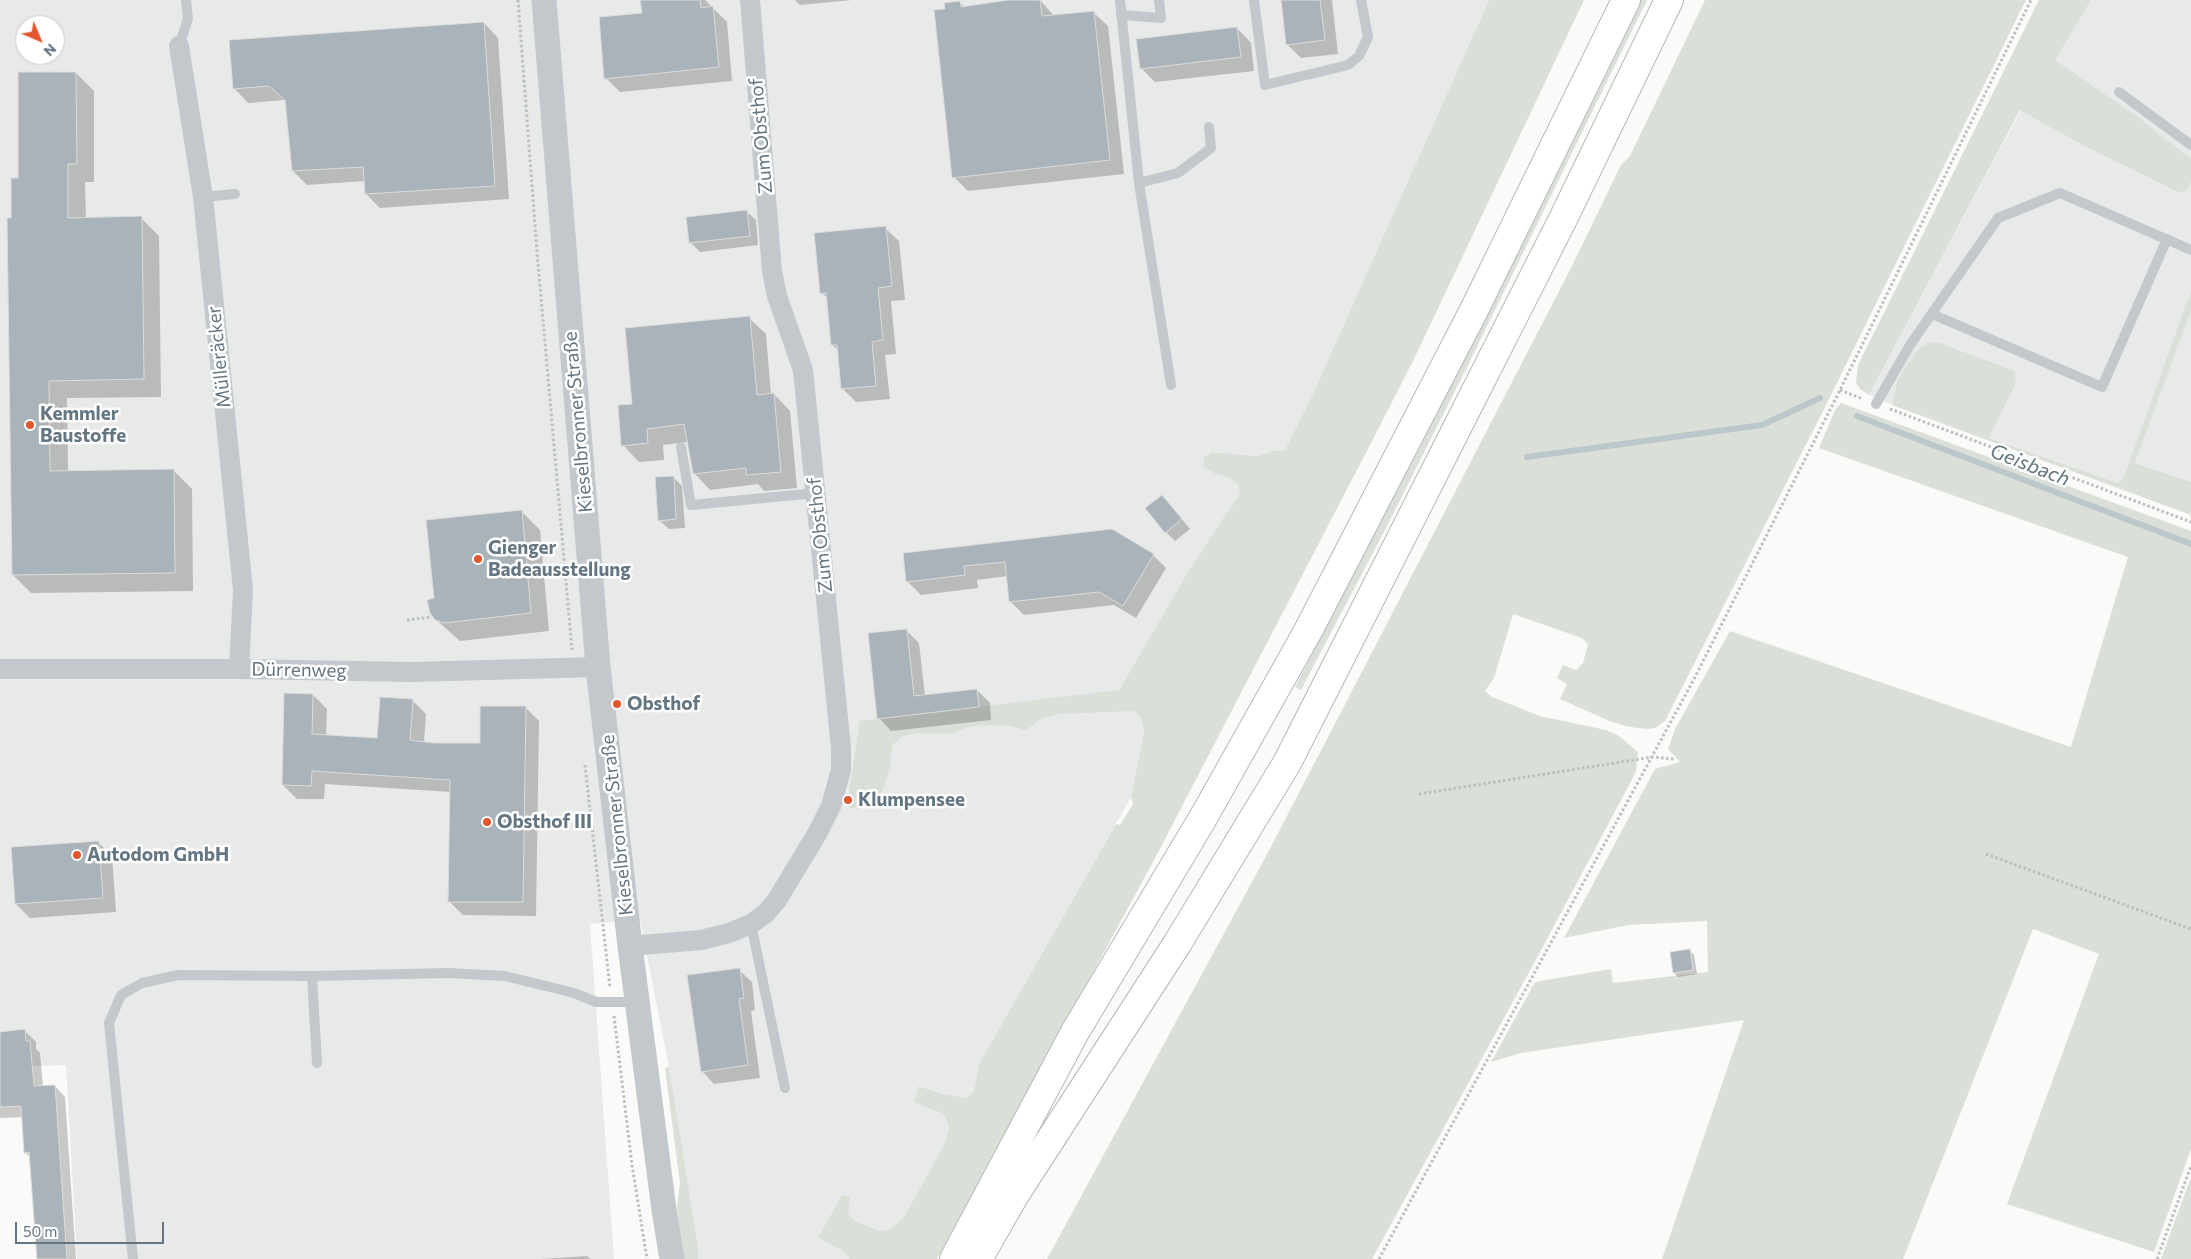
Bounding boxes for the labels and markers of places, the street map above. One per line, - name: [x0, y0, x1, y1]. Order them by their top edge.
- place label: Kemmler Baustoffe: [40, 403, 126, 447]
- marker: Kemmler Baustoffe: [24, 419, 36, 431]
- place label: Gienger Badeausstellung: [488, 537, 631, 581]
- marker: Gienger Badeausstellung: [472, 553, 484, 565]
- place label: Obsthof: [627, 693, 700, 715]
- marker: Obsthof: [611, 698, 623, 710]
- place label: Klumpensee: [858, 789, 965, 811]
- marker: Klumpensee: [842, 794, 854, 806]
- place label: Obsthof III: [497, 811, 592, 833]
- marker: Obsthof III: [481, 816, 493, 828]
- place label: Autodom GmbH: [87, 844, 229, 866]
- marker: Autodom GmbH: [71, 849, 83, 861]

